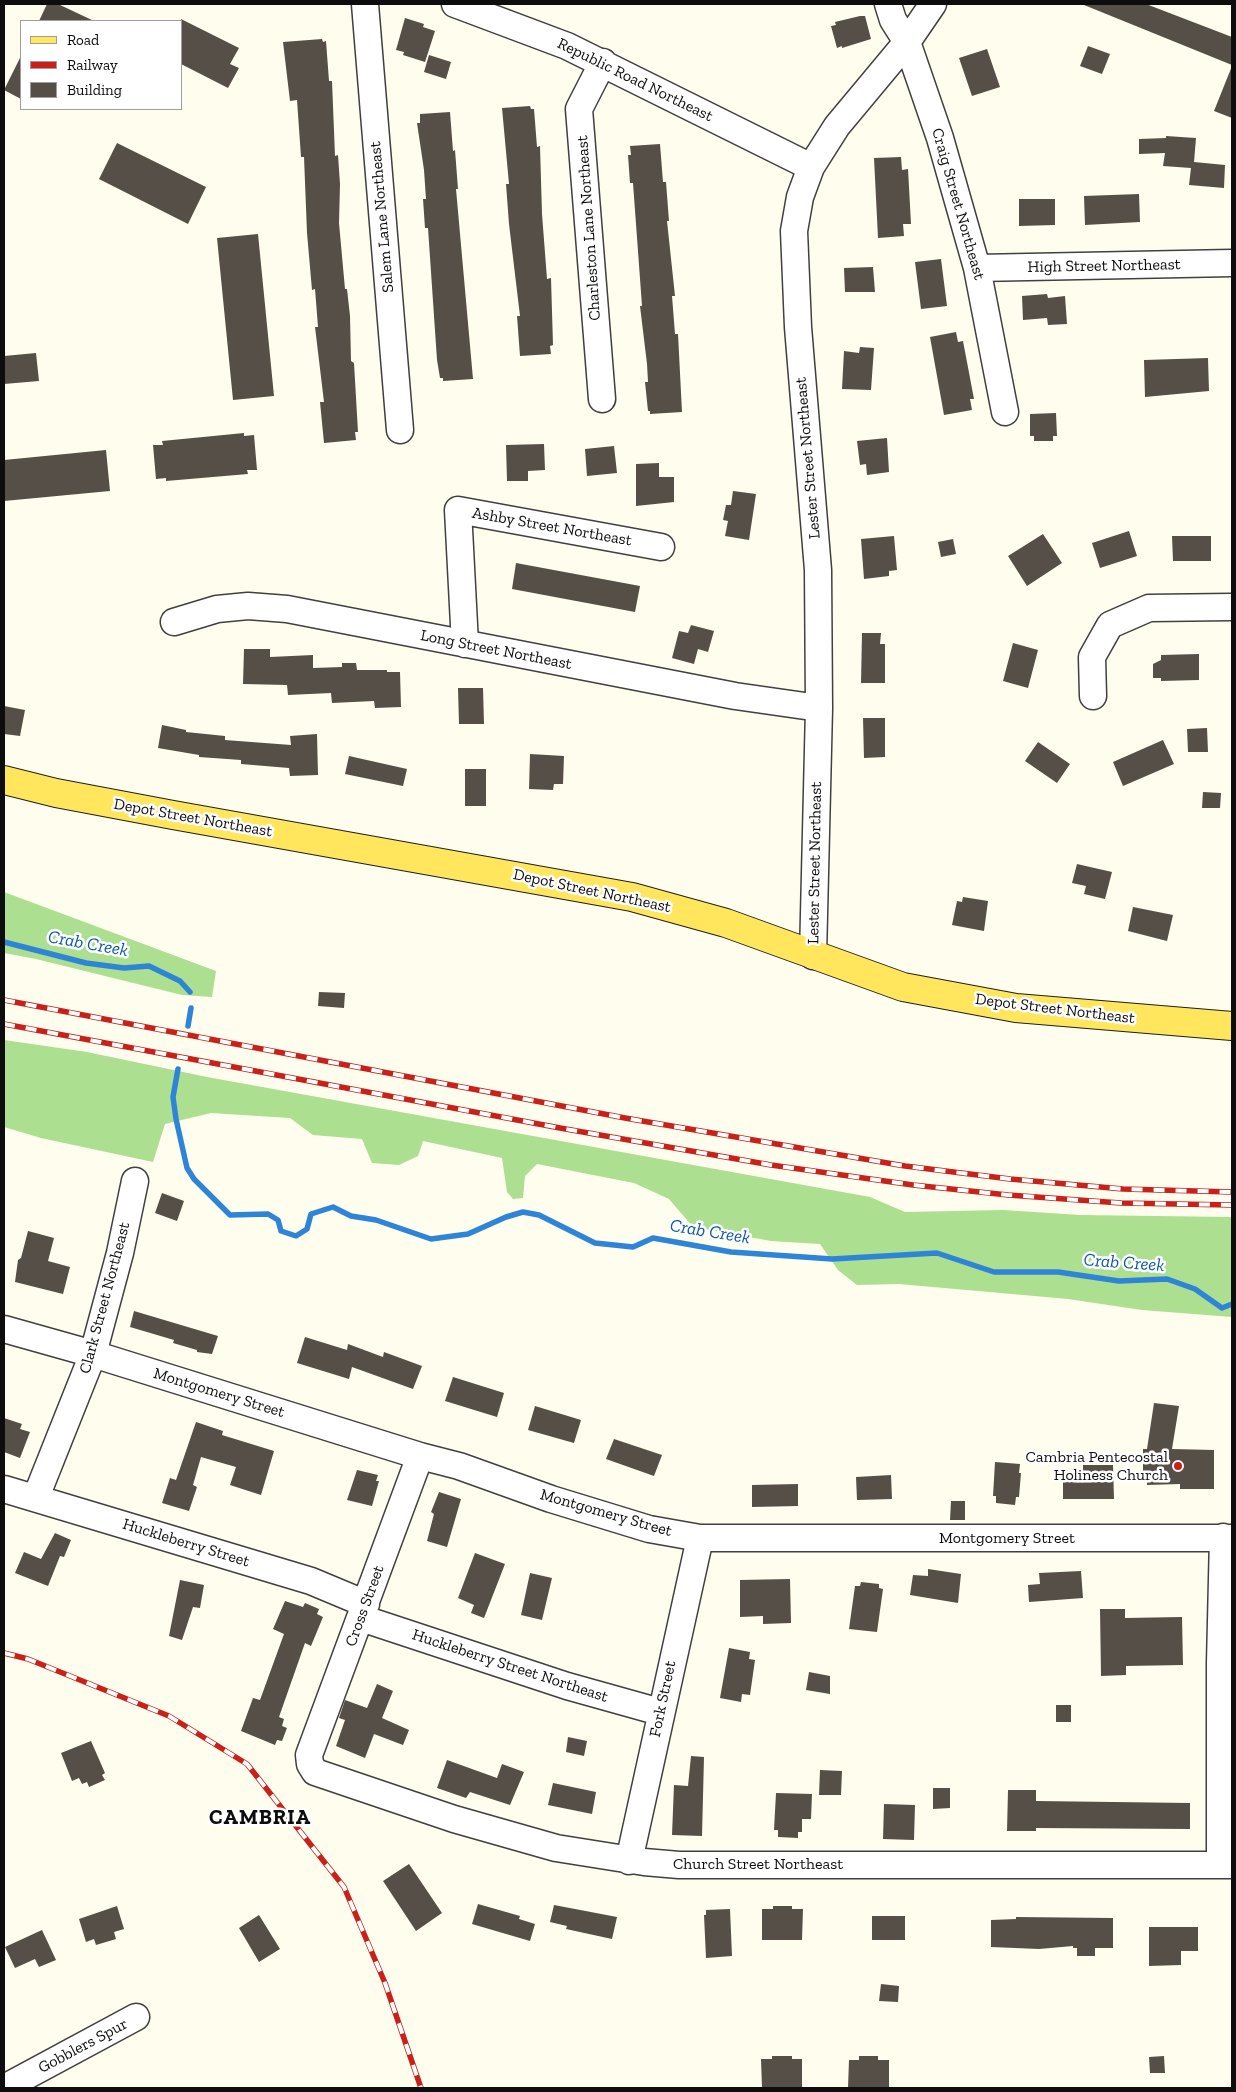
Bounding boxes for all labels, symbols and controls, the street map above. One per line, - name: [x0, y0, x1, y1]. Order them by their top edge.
- legend: [20, 20, 182, 110]
- text: Road: [67, 31, 99, 49]
- street label: Republic Road Northeast: [554, 34, 716, 126]
- text: Railway: [67, 56, 118, 74]
- text: Building: [67, 81, 122, 99]
- street label: Craig Street Northeast: [927, 126, 989, 282]
- street label: Charleston Lane Northeast: [573, 135, 605, 321]
- street label: Salem Lane Northeast: [366, 141, 398, 293]
- street label: High Street Northeast: [1027, 255, 1181, 277]
- street label: Lester Street Northeast: [791, 376, 825, 540]
- street label: Ashby Street Northeast: [471, 504, 633, 550]
- street label: Long Street Northeast: [419, 626, 573, 674]
- street label: Lester Street Northeast: [804, 782, 826, 944]
- street label: Depot Street Northeast: [112, 795, 274, 841]
- street label: Depot Street Northeast: [511, 865, 673, 917]
- water label: Crab Creek: [46, 926, 130, 962]
- street label: Depot Street Northeast: [974, 990, 1136, 1028]
- water label: Crab Creek: [668, 1215, 752, 1249]
- street label: Clark Street Northeast: [76, 1220, 134, 1376]
- water label: Crab Creek: [1083, 1249, 1165, 1277]
- street label: Montgomery Street: [151, 1364, 287, 1422]
- place label: Cambria Pentecostal Holiness Church: [1026, 1447, 1168, 1485]
- marker: Cambria Pentecostal Holiness Church: [1172, 1460, 1184, 1472]
- street label: Montgomery Street: [538, 1485, 674, 1541]
- street label: Huckleberry Street: [120, 1515, 252, 1571]
- street label: Montgomery Street: [939, 1528, 1075, 1548]
- street label: Cross Street: [341, 1563, 389, 1649]
- street label: Huckleberry Street Northeast: [410, 1625, 610, 1707]
- street label: Fork Street: [646, 1659, 680, 1739]
- district label: CAMBRIA: [208, 1805, 312, 1831]
- street label: Church Street Northeast: [673, 1854, 843, 1874]
- street label: Gobblers Spur: [35, 2014, 131, 2078]

